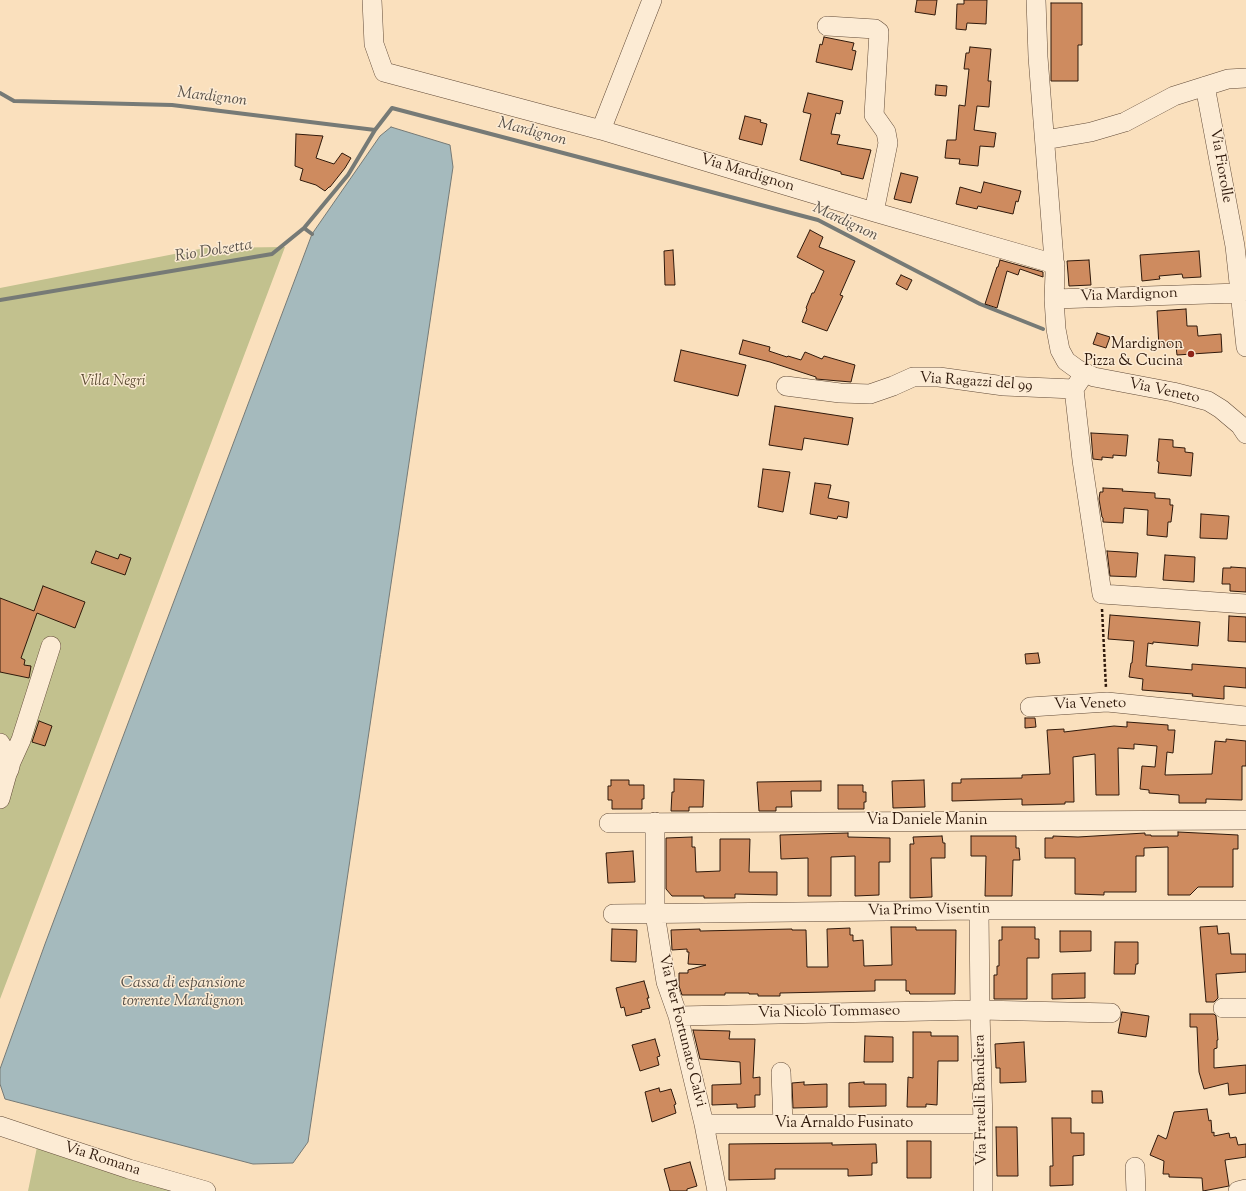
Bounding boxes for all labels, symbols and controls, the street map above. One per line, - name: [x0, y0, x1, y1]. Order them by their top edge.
- water label: Mardignon: [176, 84, 248, 112]
- water label: Mardignon: [496, 115, 568, 151]
- street label: Via Fiorolle: [1205, 127, 1235, 205]
- street label: Via Mardignon: [698, 151, 796, 197]
- water label: Mardignon: [809, 199, 881, 247]
- water label: Rio Dolzetta: [174, 236, 254, 268]
- street label: Via Mardignon: [1080, 285, 1178, 307]
- place label: Mardignon Pizza & Cucina: [1084, 336, 1183, 371]
- marker: Mardignon Pizza & Cucina: [1186, 349, 1196, 359]
- street label: Via Ragazzi del 99: [919, 370, 1033, 396]
- park label: Villa Negri: [80, 373, 146, 391]
- street label: Via Veneto: [1127, 376, 1201, 408]
- street label: Via Veneto: [1054, 695, 1126, 715]
- street label: Via Daniele Manin: [866, 812, 988, 830]
- street label: Via Primo Visentin: [867, 901, 991, 921]
- street label: Via Pier Fortunato Calvi: [653, 953, 709, 1109]
- water label: Cassa di espansione torrente Mardignon: [121, 974, 245, 1012]
- street label: Via Nicolò Tommaseo: [758, 1003, 900, 1023]
- street label: Via Fratelli Bandiera: [972, 1034, 992, 1166]
- street label: Via Arnaldo Fusinato: [775, 1115, 913, 1133]
- street label: Via Romana: [62, 1139, 142, 1181]

